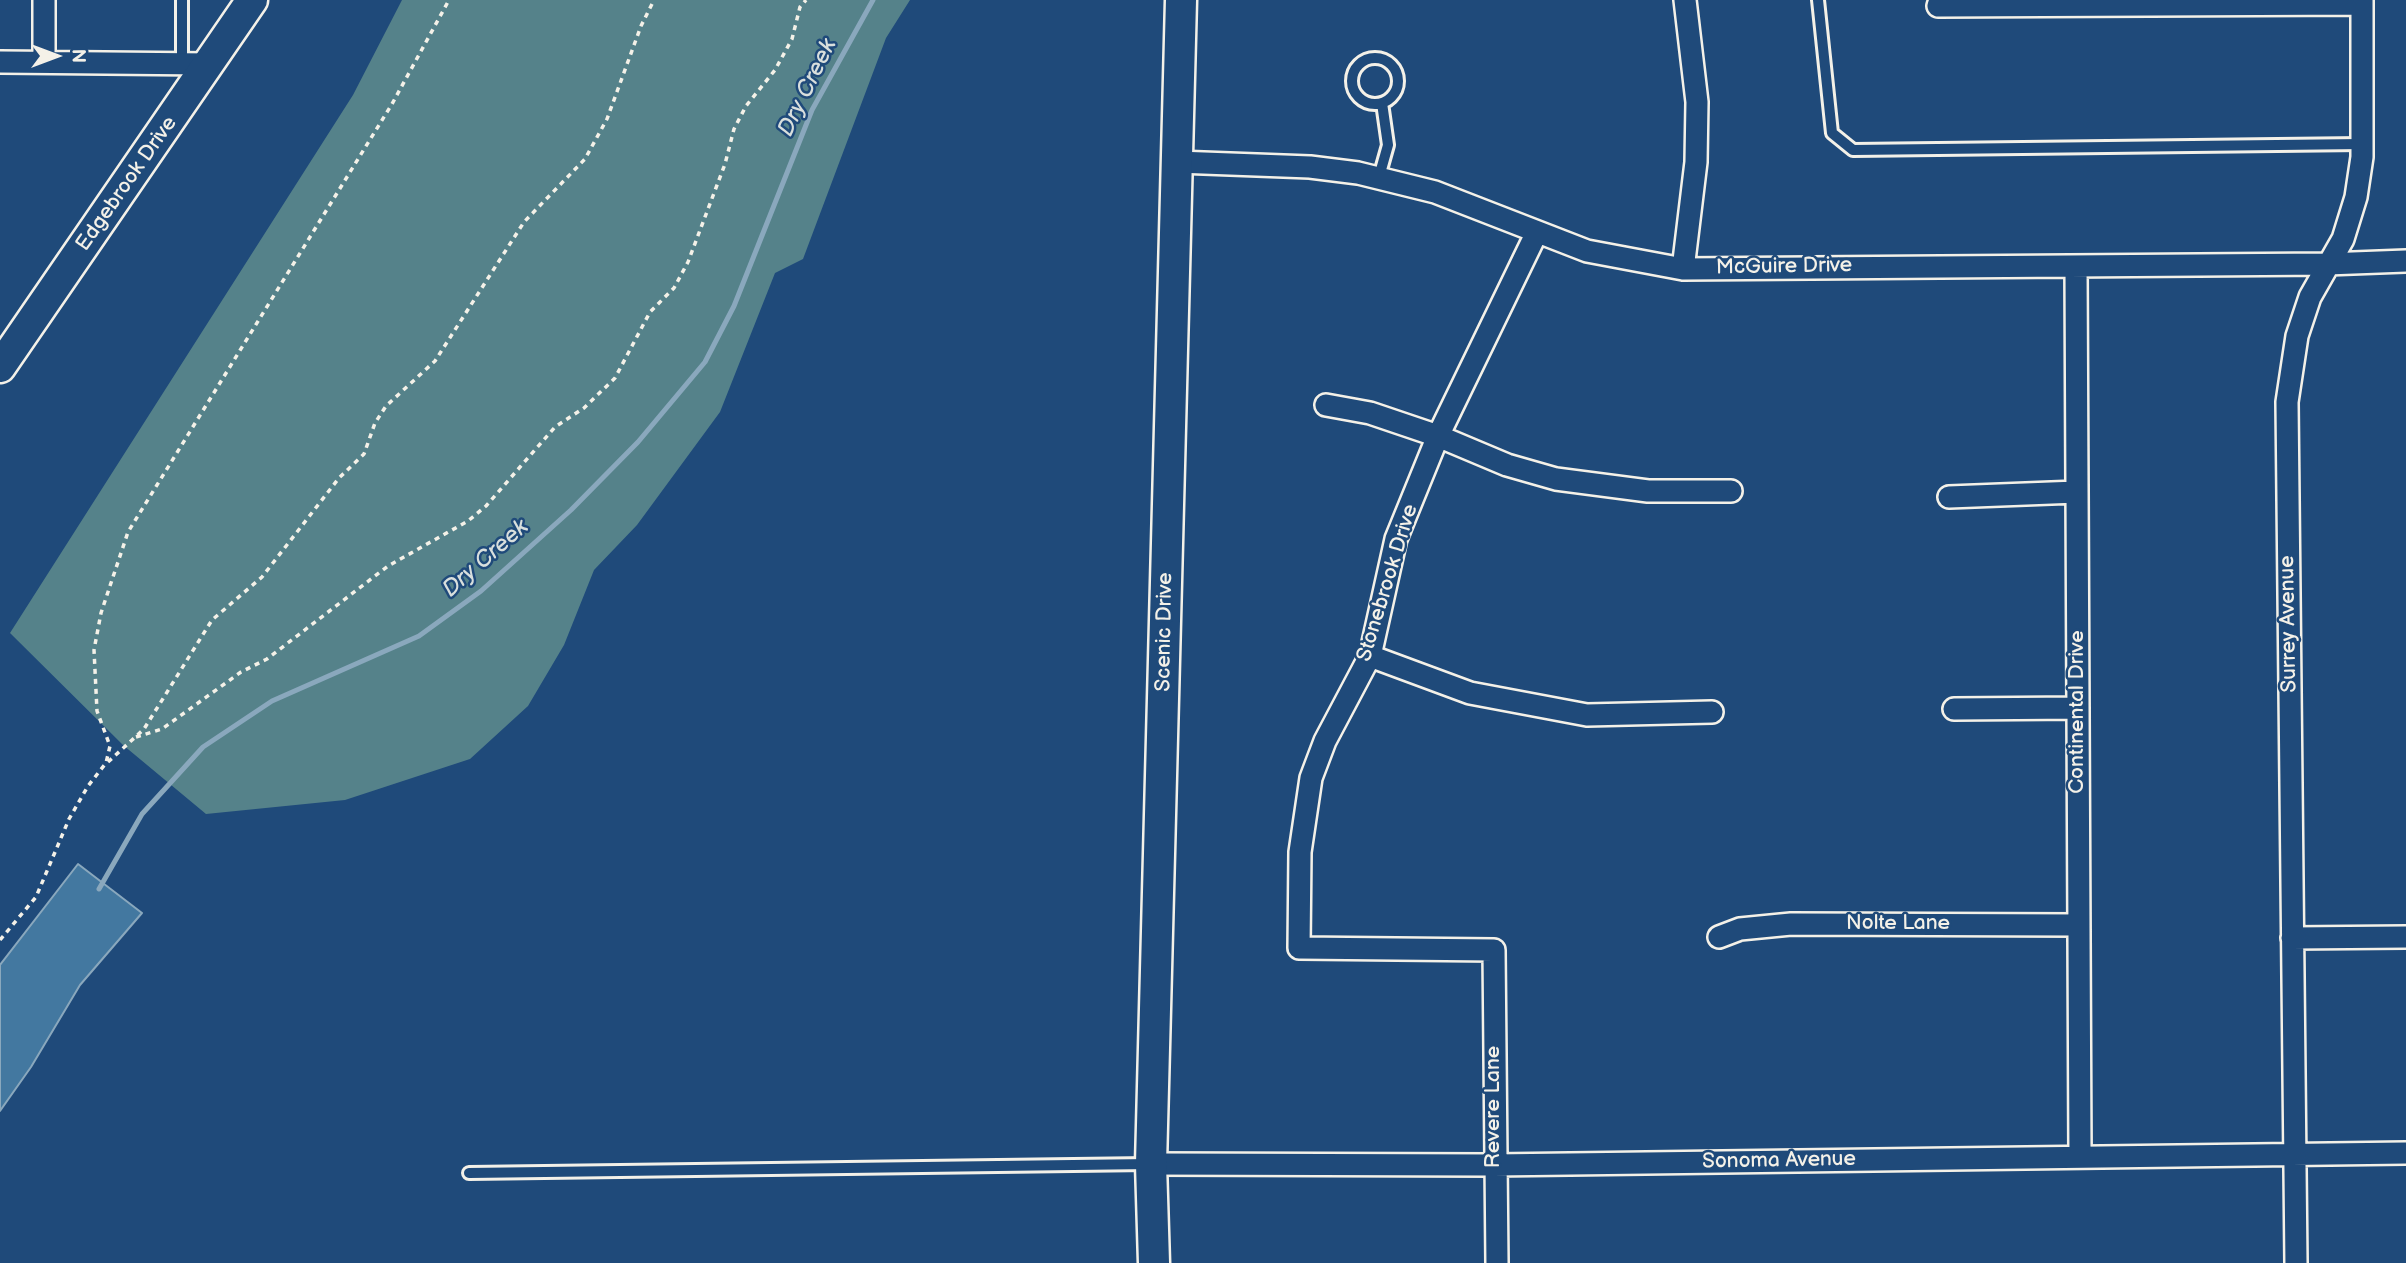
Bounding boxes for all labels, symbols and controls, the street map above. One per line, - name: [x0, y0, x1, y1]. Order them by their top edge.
- north arrow: [21, 21, 91, 91]
- water label: Dry Creek: [773, 35, 843, 141]
- text: N: [66, 49, 89, 63]
- street label: Edgebrook Drive: [71, 112, 183, 256]
- street label: McGuire Drive: [1716, 253, 1852, 281]
- street label: Stonebrook Drive: [1352, 501, 1424, 665]
- water label: Dry Creek: [437, 514, 535, 604]
- street label: Surrey Avenue: [2275, 555, 2303, 693]
- street label: Scenic Drive: [1151, 572, 1179, 692]
- street label: Continental Drive: [2065, 630, 2091, 794]
- street label: Nolte Lane: [1846, 911, 1950, 937]
- street label: Revere Lane: [1481, 1046, 1507, 1168]
- street label: Sonoma Avenue: [1702, 1147, 1856, 1175]

